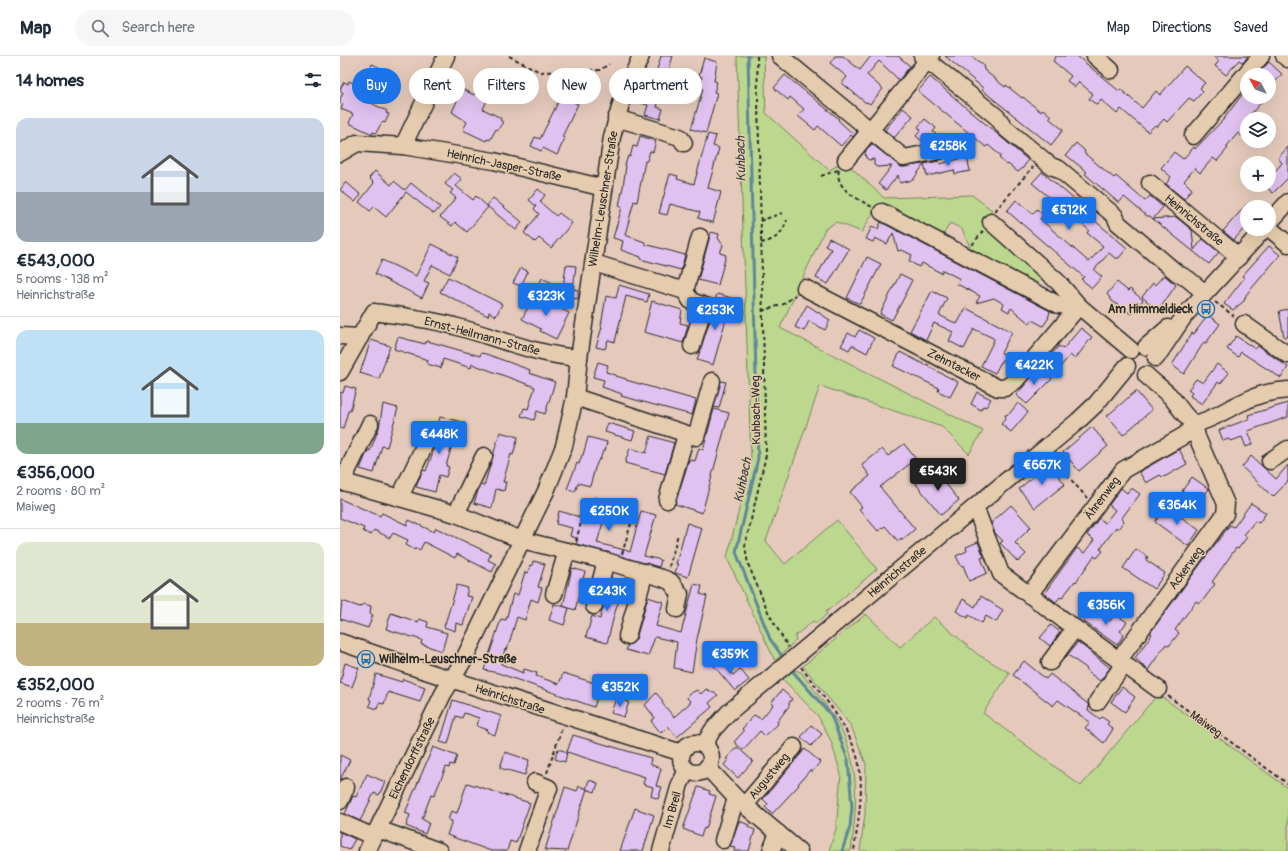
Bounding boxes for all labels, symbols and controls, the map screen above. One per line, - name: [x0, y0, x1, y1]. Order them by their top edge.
- search box: [75, 10, 355, 46]
- text: Map: [20, 16, 51, 40]
- icon: search: [89, 17, 111, 39]
- text: Search here: [121, 18, 195, 37]
- text: Map: [1107, 19, 1130, 36]
- text: Directions: [1152, 19, 1211, 36]
- text: Saved: [1233, 19, 1268, 36]
- chip: Buy: [352, 68, 401, 104]
- chip: Rent: [409, 68, 465, 104]
- chip: Filters: [473, 68, 539, 104]
- chip: New: [547, 68, 601, 104]
- chip: Apartment: [609, 68, 702, 104]
- north arrow: [1240, 68, 1276, 104]
- map controls: [1240, 68, 1276, 236]
- icon: filters: [302, 69, 324, 91]
- text: 14 homes: [16, 70, 84, 91]
- button: layers: [1240, 112, 1276, 148]
- street label: Wilhelm-Leuschner-Straße: [585, 130, 622, 268]
- pin: €258K: [920, 133, 976, 167]
- water label: Kuhbach: [733, 135, 749, 182]
- text: €258K: [929, 138, 967, 154]
- icon: home: [134, 144, 206, 216]
- street label: Heinrich-Jasper-Straße: [445, 146, 563, 185]
- button: +: [1240, 156, 1276, 192]
- street label: Heinrichstraße: [1161, 191, 1226, 249]
- pin: €512K: [1041, 197, 1097, 231]
- button: −: [1240, 200, 1276, 236]
- text: €512K: [1051, 202, 1087, 218]
- text: €543,000: [16, 250, 95, 271]
- text: 5 rooms · 138 m²: [16, 271, 109, 287]
- pin: €323K: [518, 283, 574, 317]
- text: Heinrichstraße: [16, 287, 95, 303]
- text: €323K: [527, 288, 565, 304]
- pin: €253K: [687, 297, 743, 331]
- bus stop icon: Am Himmeldieck: [1196, 299, 1216, 319]
- text: €253K: [696, 302, 734, 318]
- place label: Am Himmeldieck: [1108, 302, 1194, 317]
- street label: Ernst-Heilmann-Straße: [422, 314, 541, 359]
- street label: Zehntacker: [924, 346, 984, 386]
- pin: €422K: [1006, 352, 1062, 386]
- icon: home: [134, 356, 206, 428]
- text: €422K: [1015, 357, 1053, 373]
- street label: Kuhbach-Weg: [748, 375, 765, 445]
- pin: €448K: [411, 421, 467, 455]
- text: €448K: [420, 426, 458, 442]
- pin: €667K: [1014, 452, 1070, 486]
- water label: Kuhbach: [730, 455, 756, 504]
- text: €667K: [1023, 457, 1061, 473]
- pin: €543K: [910, 458, 966, 492]
- text: €356,000: [16, 462, 95, 483]
- text: €543K: [919, 463, 957, 479]
- street label: Ährenweg: [1080, 473, 1124, 523]
- text: 2 rooms · 80 m²: [16, 483, 105, 499]
- pin: €364K: [1149, 492, 1205, 526]
- text: €364K: [1158, 497, 1196, 513]
- pin: €250K: [581, 498, 637, 532]
- text: Maiweg: [16, 499, 55, 515]
- text: €250K: [589, 503, 629, 519]
- street label: Heinrichstraße: [865, 543, 930, 601]
- street label: Ackerweg: [1166, 544, 1207, 593]
- icon: home: [134, 568, 206, 640]
- pin: €243K: [579, 578, 635, 612]
- text: €243K: [588, 583, 626, 599]
- pin: €356K: [1078, 592, 1134, 626]
- text: €356K: [1087, 597, 1125, 613]
- pin: €359K: [702, 641, 758, 675]
- text: €359K: [711, 646, 749, 662]
- bus stop icon: Wilhelm-Leuschner-Straße: [356, 649, 376, 669]
- place label: Wilhelm-Leuschner-Straße: [379, 652, 518, 667]
- text: €352,000: [16, 674, 95, 695]
- pin: €352K: [592, 674, 648, 708]
- text: €352K: [601, 679, 639, 695]
- street label: Heinrichstraße: [473, 681, 547, 718]
- text: 2 rooms · 76 m²: [16, 695, 104, 711]
- street label: Maiweg: [1187, 708, 1225, 741]
- text: Heinrichstraße: [16, 711, 95, 727]
- street label: Eichendorffstraße: [386, 715, 439, 802]
- street label: Augustweg: [746, 750, 793, 802]
- street label: Im Breil: [660, 789, 685, 831]

